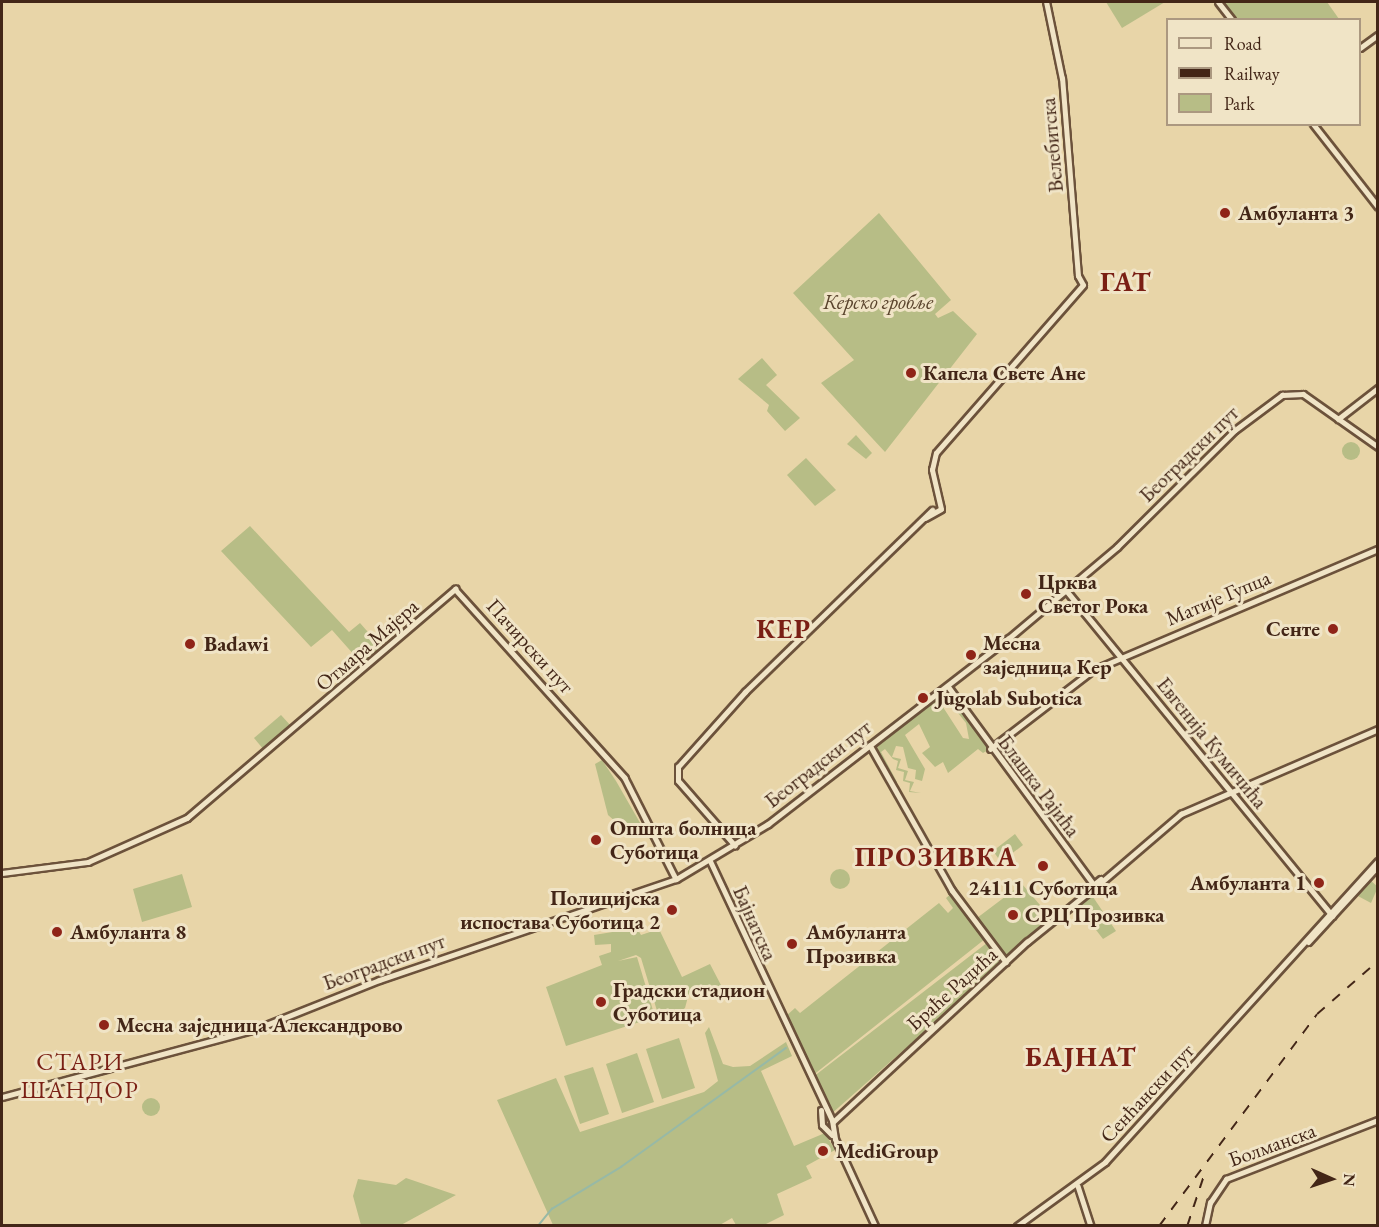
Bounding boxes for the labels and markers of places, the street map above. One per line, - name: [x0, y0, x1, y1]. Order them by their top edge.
- place label: Амбуланта 3: [1238, 200, 1354, 226]
- marker: Амбуланта 3: [1216, 204, 1234, 222]
- place label: Капела Свете Ане: [923, 360, 1086, 386]
- marker: Капела Свете Ане: [904, 366, 918, 380]
- place label: Црква Светог Рока: [1038, 569, 1148, 619]
- marker: Црква Светог Рока: [1019, 587, 1033, 601]
- place label: Сенте: [1266, 616, 1320, 642]
- marker: Сенте: [1324, 620, 1342, 638]
- place label: Месна заједница Кер: [983, 630, 1112, 680]
- place label: Badawi: [204, 631, 269, 657]
- marker: Badawi: [181, 635, 199, 653]
- marker: Месна заједница Кер: [964, 648, 978, 662]
- place label: Jugolab Subotica: [936, 685, 1082, 711]
- marker: Jugolab Subotica: [914, 689, 932, 707]
- place label: Општа болница Суботица: [610, 815, 756, 865]
- marker: Општа болница Суботица: [587, 831, 605, 849]
- marker: 24111 Суботица: [1036, 859, 1050, 873]
- place label: Амбуланта 1: [1190, 870, 1306, 896]
- marker: Амбуланта 1: [1310, 874, 1328, 892]
- place label: 24111 Суботица: [968, 875, 1118, 901]
- place label: Полицијска испостава Суботица 2: [460, 885, 660, 935]
- place label: СРЦ Прозивка: [1025, 902, 1165, 928]
- marker: Полицијска испостава Суботица 2: [665, 903, 679, 917]
- marker: СРЦ Прозивка: [1006, 908, 1020, 922]
- place label: Амбуланта 8: [70, 919, 186, 945]
- place label: Амбуланта Прозивка: [806, 919, 906, 969]
- marker: Амбуланта 8: [48, 923, 66, 941]
- marker: Амбуланта Прозивка: [783, 935, 801, 953]
- place label: Градски стадион Суботица: [613, 977, 765, 1027]
- marker: Градски стадион Суботица: [594, 995, 608, 1009]
- place label: Месна заједница Александрово: [116, 1012, 403, 1038]
- marker: Месна заједница Александрово: [97, 1018, 111, 1032]
- place label: MediGroup: [836, 1138, 938, 1164]
- marker: MediGroup: [814, 1142, 832, 1160]

